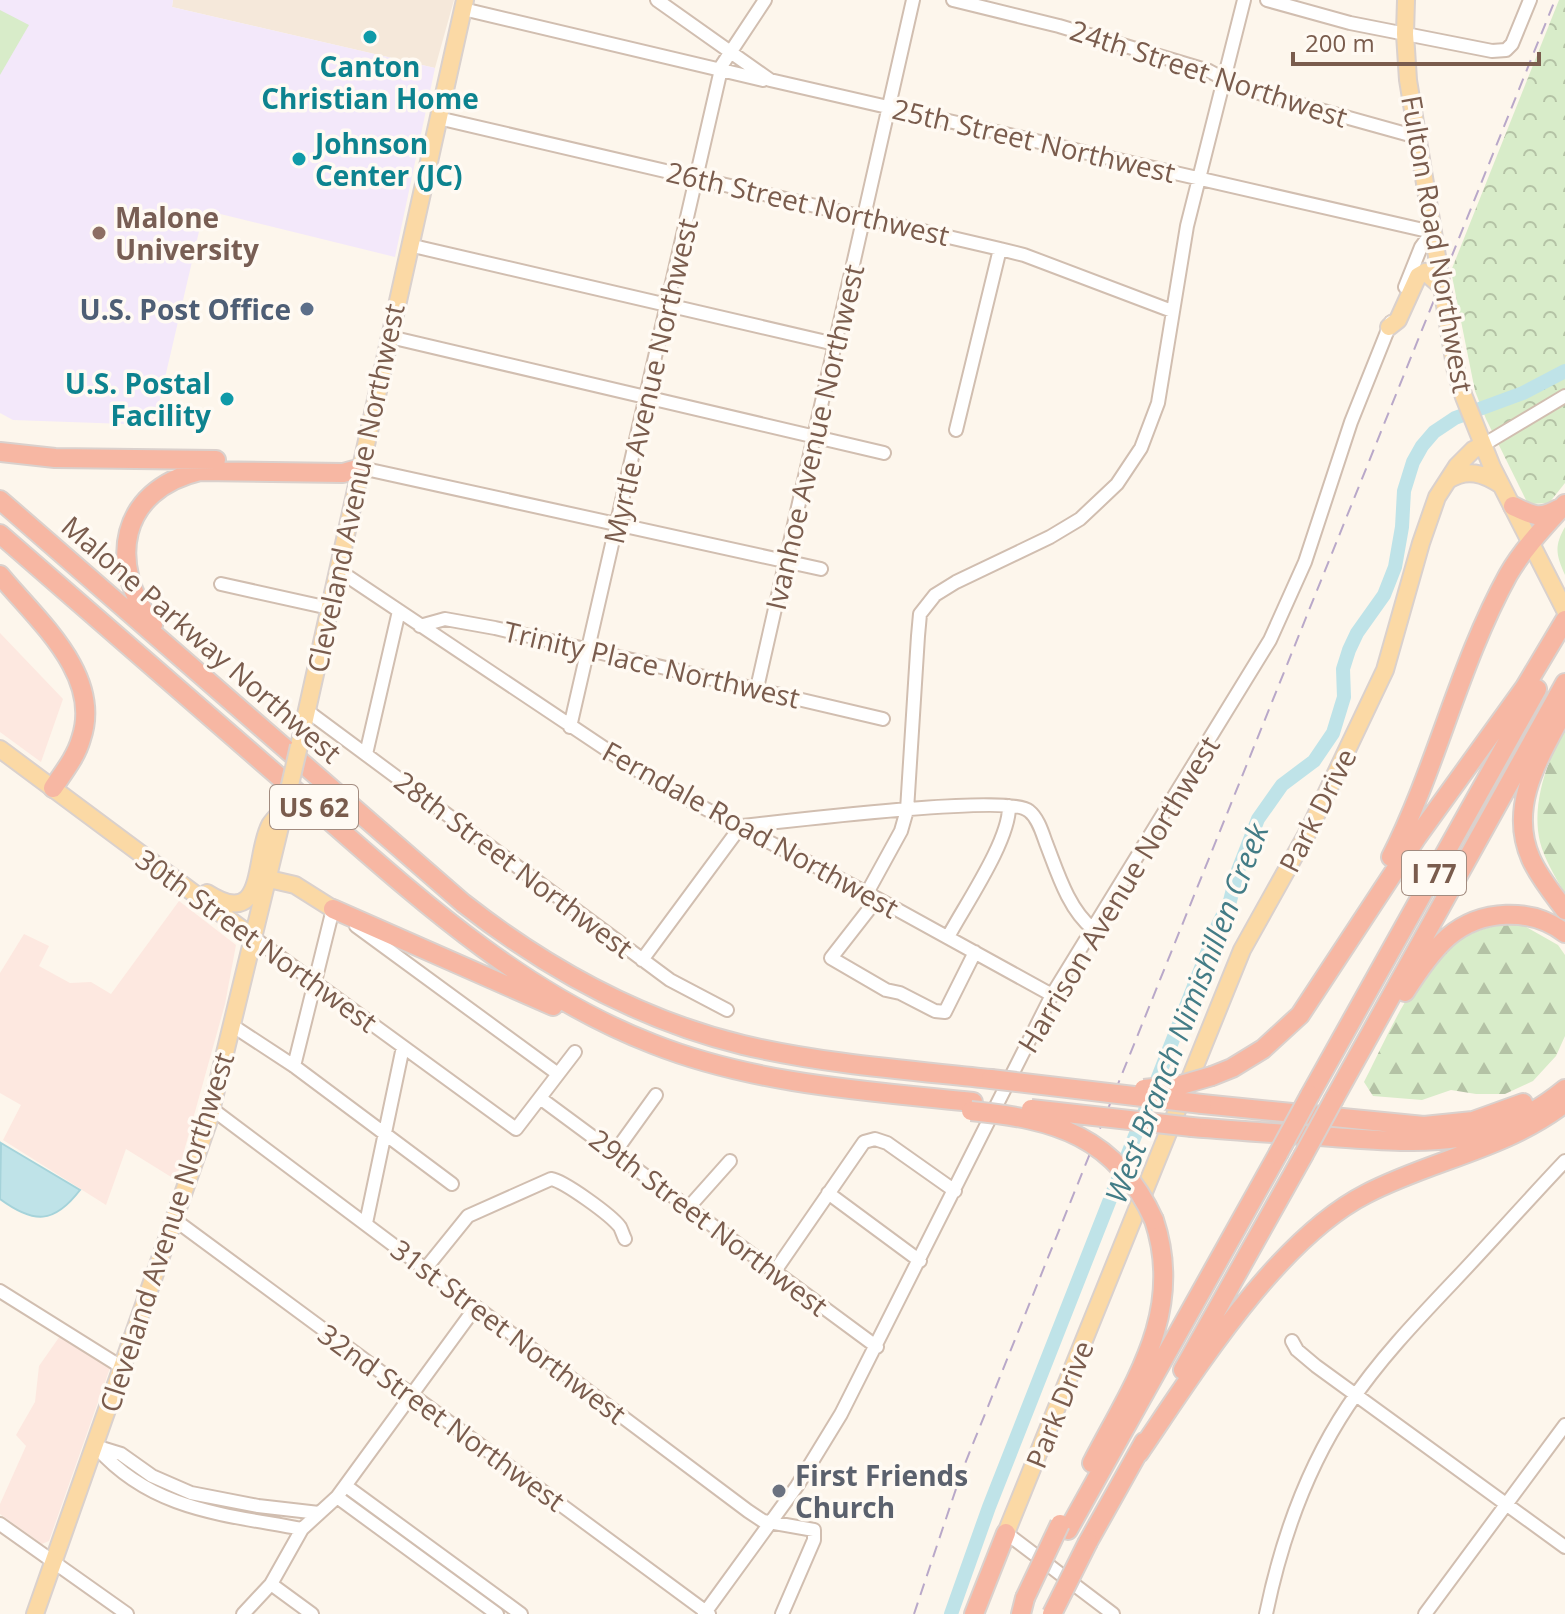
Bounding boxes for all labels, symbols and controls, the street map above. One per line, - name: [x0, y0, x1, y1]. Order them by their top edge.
- street label: 24th Street Northwest: [1066, 10, 1352, 136]
- scale bar: [1293, 16, 1539, 66]
- text: 200 m: [1305, 26, 1375, 59]
- marker: Canton Christian Home: [361, 28, 379, 46]
- place label: Canton Christian Home: [261, 47, 479, 117]
- street label: 25th Street Northwest: [889, 89, 1179, 191]
- street label: Fulton Road Northwest: [1393, 92, 1483, 396]
- place label: Johnson Center (JC): [312, 124, 463, 194]
- marker: Johnson Center (JC): [290, 150, 308, 168]
- street label: 26th Street Northwest: [663, 152, 953, 254]
- place label: Malone University: [115, 198, 259, 268]
- street label: Myrtle Avenue Northwest: [594, 215, 706, 547]
- marker: Malone University: [90, 224, 108, 242]
- street label: Ivanhoe Avenue Northwest: [756, 260, 872, 614]
- place label: U.S. Post Office: [79, 290, 291, 328]
- street label: Cleveland Avenue Northwest: [297, 300, 413, 676]
- marker: U.S. Post Office: [298, 300, 316, 318]
- place label: U.S. Postal Facility: [65, 364, 211, 434]
- marker: U.S. Postal Facility: [218, 390, 236, 408]
- street label: Malone Parkway Northwest: [54, 507, 350, 771]
- street label: Trinity Place Northwest: [500, 611, 804, 717]
- street label: Harrison Avenue Northwest: [1008, 729, 1228, 1059]
- street label: Ferndale Road Northwest: [596, 732, 906, 926]
- street label: Park Drive: [1270, 742, 1364, 878]
- street label: 28th Street Northwest: [387, 762, 641, 966]
- road number: US 62: [270, 785, 358, 829]
- water label: West Branch Nimishillen Creek: [1095, 816, 1278, 1209]
- street label: 30th Street Northwest: [129, 840, 385, 1040]
- road number: I 77: [1402, 851, 1466, 895]
- street label: Cleveland Avenue Northwest: [90, 1047, 242, 1417]
- street label: 29th Street Northwest: [582, 1120, 836, 1324]
- street label: 31st Street Northwest: [384, 1230, 634, 1432]
- street label: 32nd Street Northwest: [311, 1315, 573, 1519]
- street label: Park Drive: [1016, 1335, 1102, 1473]
- place label: First Friends Church: [795, 1456, 968, 1526]
- marker: First Friends Church: [770, 1482, 788, 1500]

